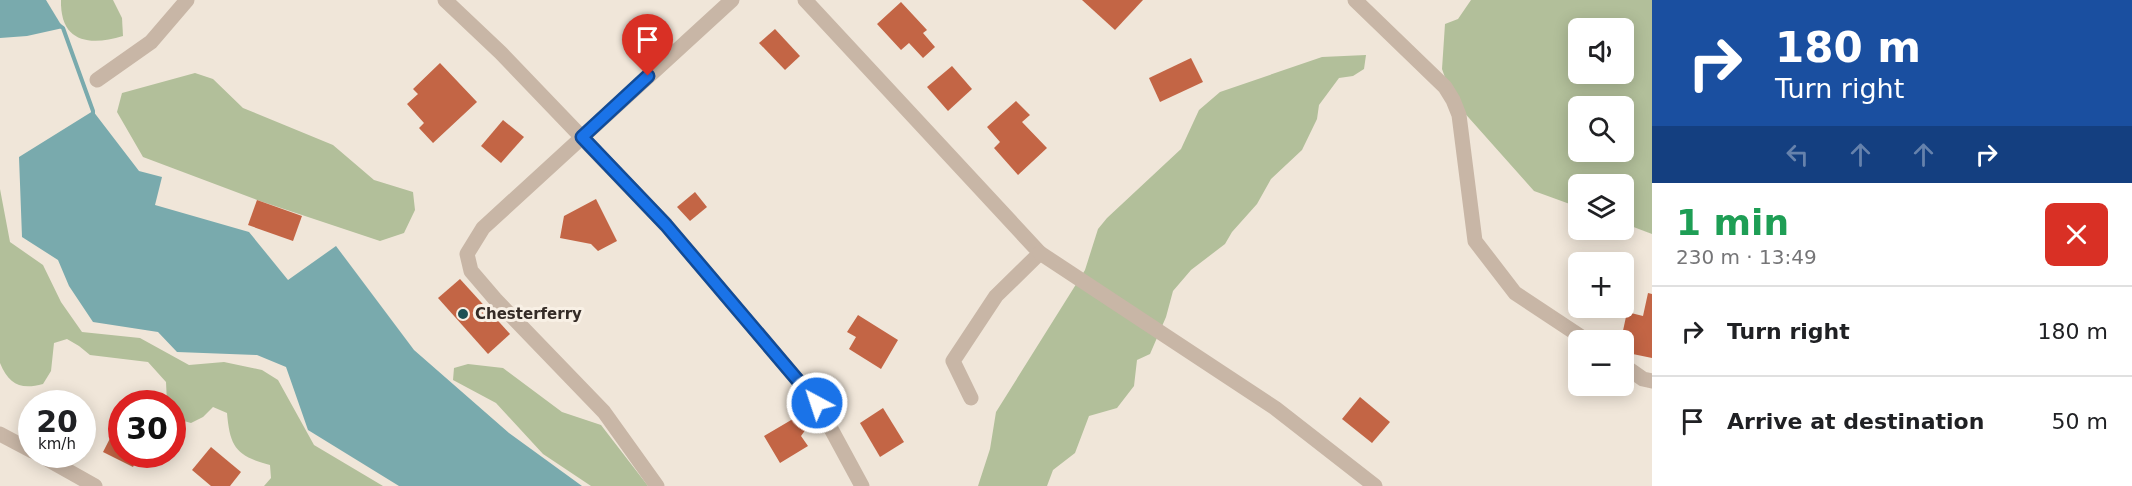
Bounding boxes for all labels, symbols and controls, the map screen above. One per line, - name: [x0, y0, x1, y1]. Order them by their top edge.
- pin: [622, 14, 673, 76]
- map controls: [1568, 18, 1634, 396]
- button: sound: [1568, 18, 1634, 84]
- icon: arrive: [631, 23, 664, 56]
- text: 180 m: [1775, 23, 1921, 72]
- icon: right: [1676, 24, 1754, 102]
- text: Turn right: [1775, 73, 1904, 104]
- button: search: [1568, 96, 1634, 162]
- icon: left: [1781, 138, 1814, 171]
- icon: ahead: [1844, 138, 1877, 171]
- icon: ahead: [1907, 138, 1940, 171]
- icon: right: [1970, 138, 2003, 171]
- button: layers: [1568, 174, 1634, 240]
- text: 1 min: [1676, 202, 1789, 243]
- button: close: [2045, 203, 2108, 266]
- text: 230 m · 13:49: [1676, 245, 1817, 269]
- button: +: [1568, 252, 1634, 318]
- place label: Chesterferry: [475, 305, 582, 323]
- marker: Chesterferry: [456, 307, 470, 321]
- icon: right: [1676, 315, 1709, 348]
- text: Turn right: [1727, 319, 1850, 344]
- text: 180 m: [2038, 319, 2108, 344]
- button: −: [1568, 330, 1634, 396]
- position arrow: [785, 371, 849, 435]
- speed limit sign: 30: [108, 390, 186, 468]
- text: 20: [36, 404, 78, 439]
- icon: arrive: [1676, 405, 1709, 438]
- text: Arrive at destination: [1727, 409, 1984, 434]
- text: 50 m: [2052, 409, 2108, 434]
- text: km/h: [38, 435, 76, 453]

